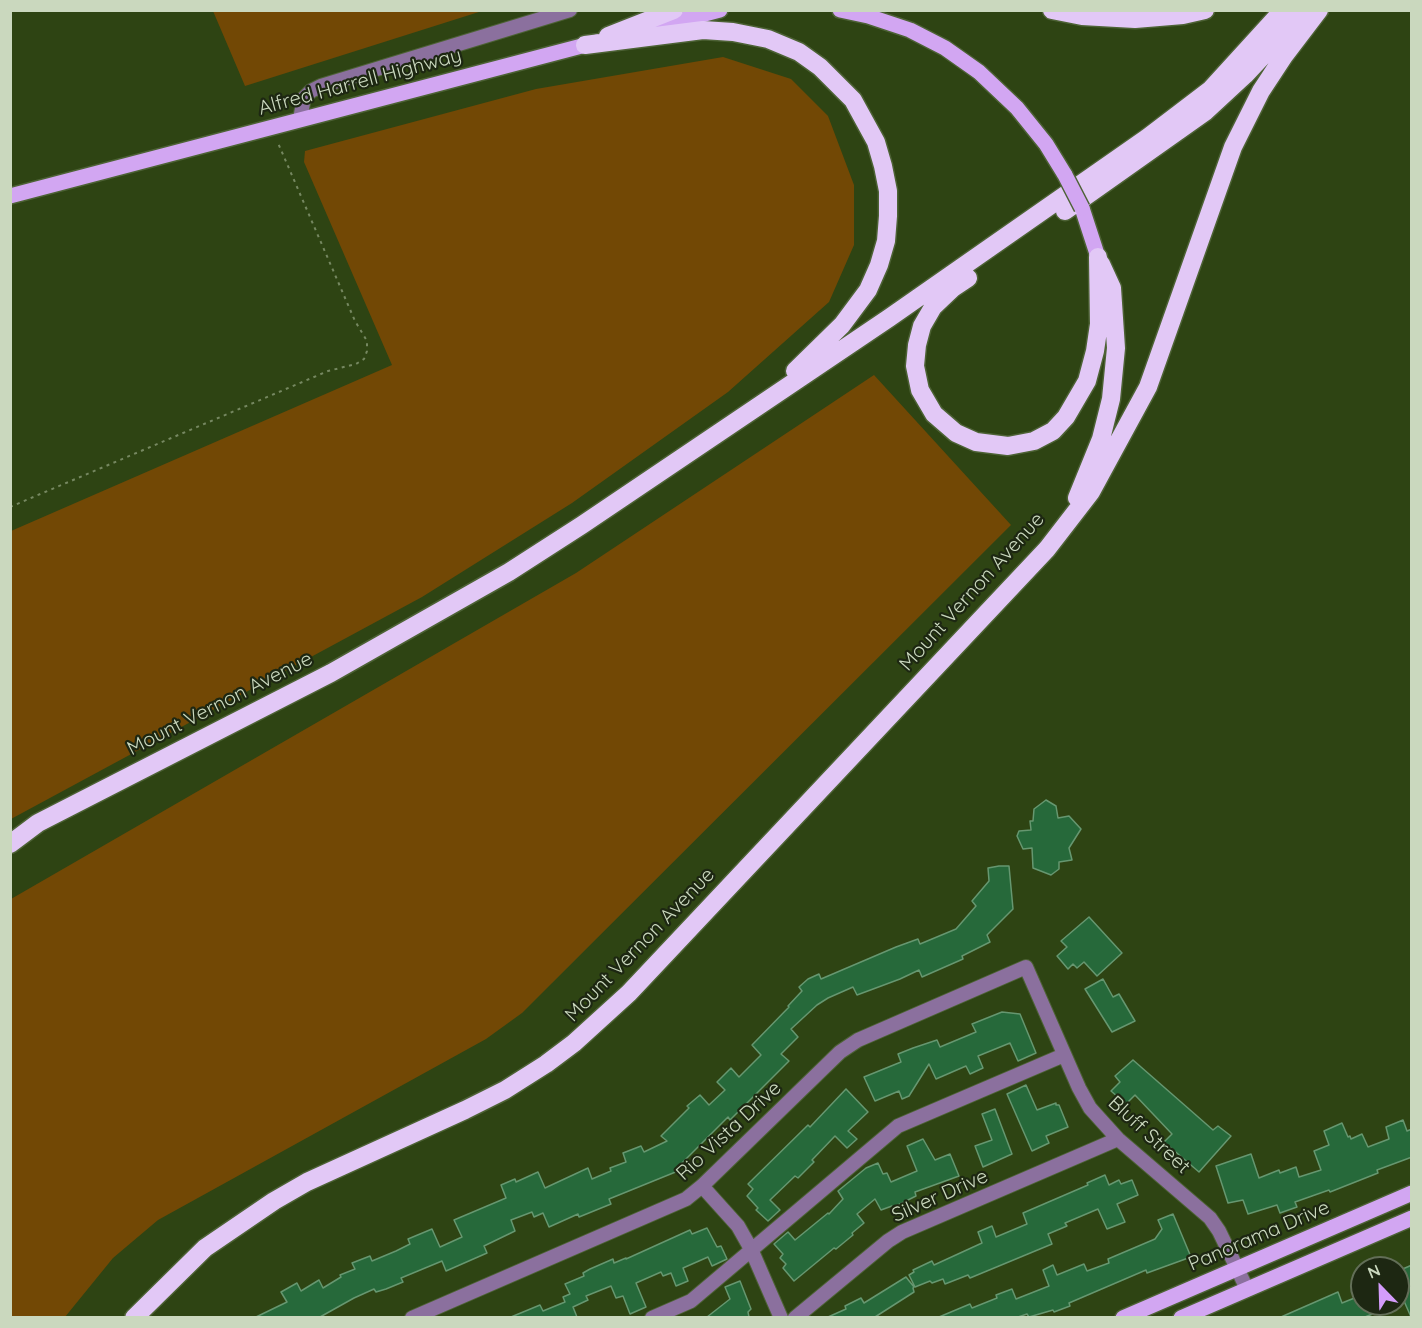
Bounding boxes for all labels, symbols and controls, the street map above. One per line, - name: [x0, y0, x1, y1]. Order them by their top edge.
- street label: Alfred Harrell Highway: [256, 43, 464, 121]
- street label: Mount Vernon Avenue: [895, 508, 1049, 676]
- street label: Mount Vernon Avenue: [123, 647, 317, 761]
- street label: Mount Vernon Avenue: [560, 863, 720, 1027]
- street label: Rio Vista Drive: [672, 1076, 786, 1186]
- street label: Bluff Street: [1103, 1091, 1195, 1179]
- street label: Silver Drive: [888, 1164, 992, 1228]
- street label: Panorama Drive: [1185, 1195, 1333, 1277]
- north arrow: [1350, 1256, 1410, 1316]
- text: N: [1364, 1260, 1383, 1283]

